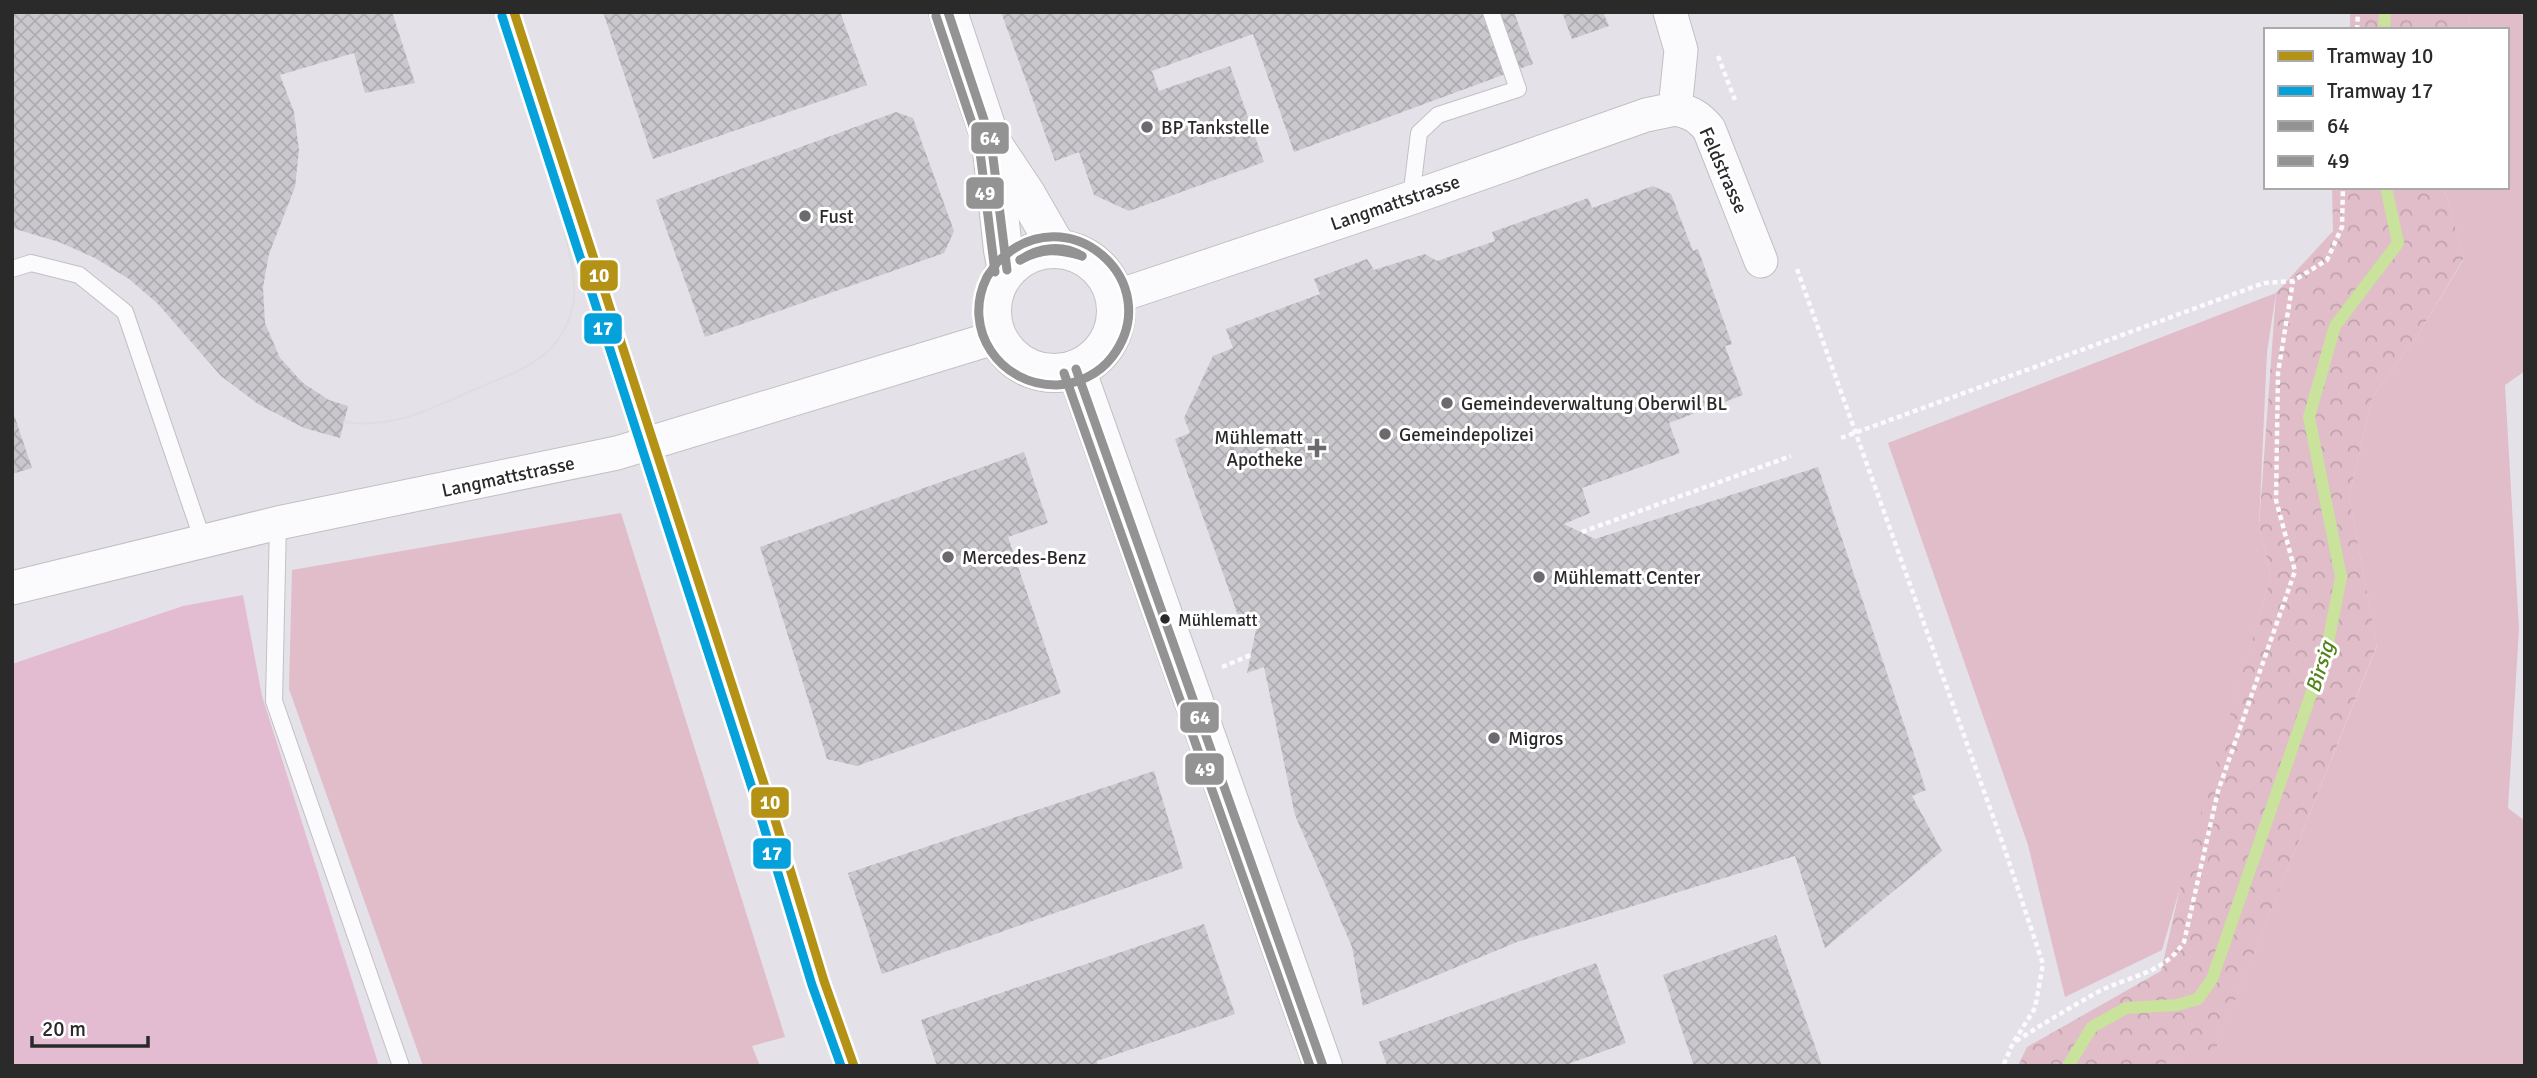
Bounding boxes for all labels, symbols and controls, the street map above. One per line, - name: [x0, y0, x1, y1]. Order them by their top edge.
- legend: [2264, 28, 2509, 189]
- text: Tramway 10: [2327, 43, 2433, 69]
- text: Tramway 17: [2327, 78, 2433, 104]
- text: 64: [2327, 113, 2350, 139]
- place label: BP Tankstelle: [1161, 116, 1270, 140]
- marker: BP Tankstelle: [1139, 119, 1155, 135]
- line badge: 64: [970, 121, 1010, 155]
- street label: Feldstrasse: [1693, 124, 1753, 217]
- text: 64: [980, 127, 1000, 151]
- text: 49: [2327, 148, 2350, 174]
- street label: Langmattstrasse: [1327, 170, 1463, 236]
- line badge: 49: [965, 176, 1005, 210]
- text: 49: [975, 182, 995, 206]
- place label: Fust: [819, 205, 854, 229]
- marker: Fust: [797, 208, 813, 224]
- line badge: 10: [579, 259, 619, 292]
- text: 10: [589, 264, 609, 288]
- line badge: 17: [583, 312, 623, 345]
- text: 17: [593, 317, 613, 341]
- place label: Gemeindeverwaltung Oberwil BL: [1461, 392, 1727, 416]
- marker: Gemeindeverwaltung Oberwil BL: [1439, 395, 1455, 411]
- place label: Gemeindepolizei: [1399, 423, 1534, 447]
- place label: Mühlematt Apotheke: [1214, 426, 1303, 472]
- marker: Gemeindepolizei: [1377, 426, 1393, 442]
- marker: Mühlematt Apotheke: [1309, 440, 1325, 456]
- street label: Langmattstrasse: [440, 451, 577, 503]
- place label: Mercedes-Benz: [962, 546, 1086, 570]
- marker: Mercedes-Benz: [940, 549, 956, 565]
- place label: Mühlematt Center: [1553, 566, 1700, 590]
- marker: Mühlematt Center: [1531, 569, 1547, 585]
- place label: Mühlematt: [1178, 610, 1258, 631]
- marker: Mühlematt: [1158, 612, 1172, 626]
- water label: Birsig: [2300, 636, 2341, 696]
- line badge: 64: [1179, 701, 1220, 734]
- text: 64: [1190, 706, 1210, 730]
- place label: Migros: [1508, 727, 1563, 751]
- marker: Migros: [1486, 730, 1502, 746]
- line badge: 49: [1184, 752, 1225, 786]
- text: 49: [1195, 758, 1215, 782]
- line badge: 10: [750, 786, 790, 819]
- text: 10: [760, 791, 780, 815]
- line badge: 17: [752, 837, 792, 870]
- text: 17: [762, 842, 782, 866]
- scale bar: [32, 1004, 147, 1048]
- text: 20 m: [42, 1016, 86, 1042]

